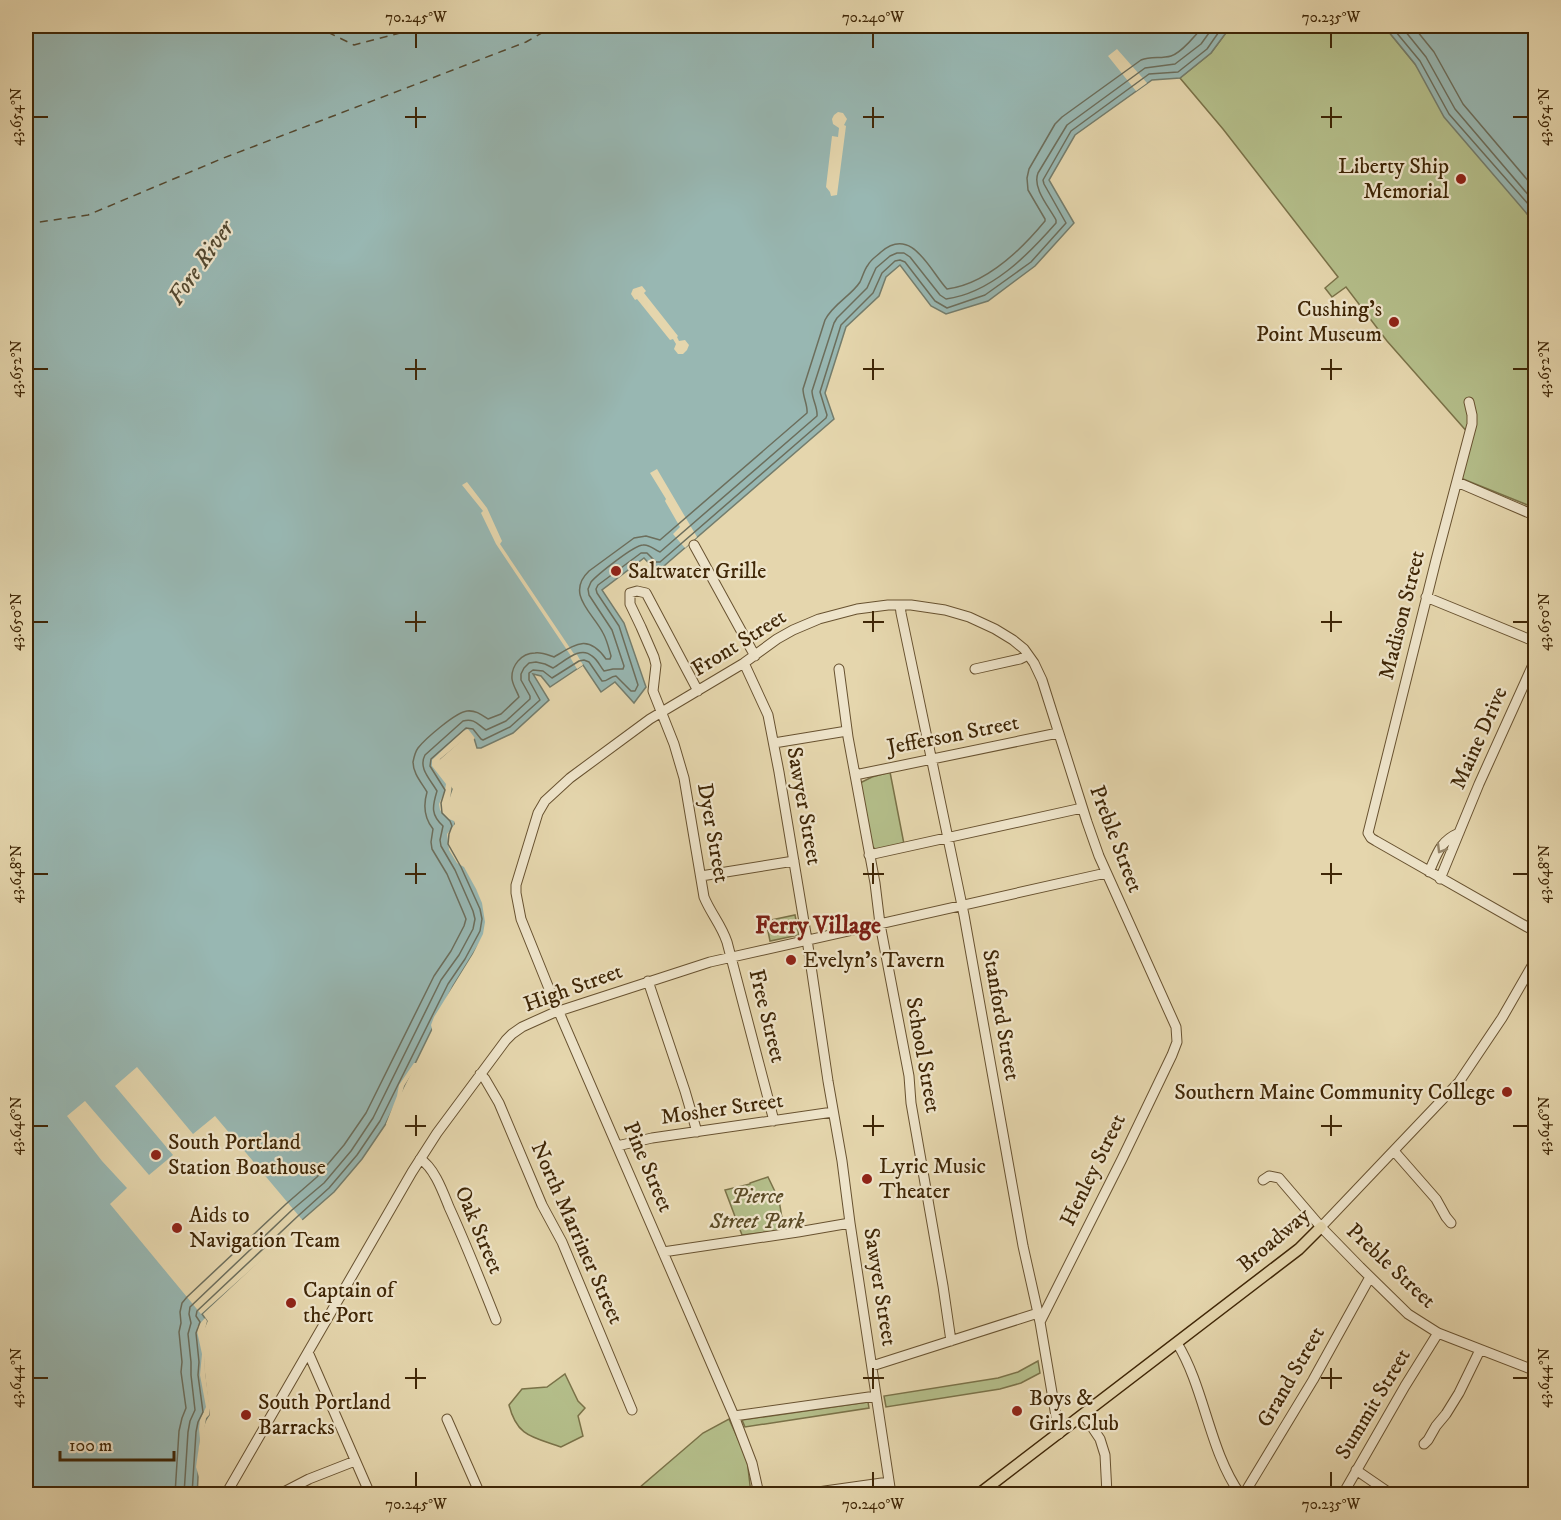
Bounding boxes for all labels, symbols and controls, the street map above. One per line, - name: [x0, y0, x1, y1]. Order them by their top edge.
- text: 70.245°W: [385, 8, 447, 27]
- text: 70.240°W: [842, 8, 904, 27]
- text: 70.235°W: [1302, 8, 1361, 27]
- text: 43.654°N: [7, 88, 26, 146]
- text: 43.654°N: [1535, 88, 1554, 146]
- place label: Liberty Ship Memorial: [1338, 153, 1449, 205]
- marker: Liberty Ship Memorial: [1454, 172, 1468, 186]
- water label: Fore River: [161, 213, 242, 311]
- place label: Cushing's Point Museum: [1256, 296, 1382, 348]
- marker: Cushing's Point Museum: [1387, 315, 1401, 329]
- text: 43.652°N: [7, 340, 26, 398]
- text: 43.652°N: [1535, 340, 1554, 398]
- street label: Madison Street: [1373, 547, 1431, 683]
- place label: Saltwater Grille: [628, 558, 766, 585]
- marker: Saltwater Grille: [609, 564, 623, 578]
- text: 43.650°N: [7, 593, 26, 651]
- text: 43.650°N: [1535, 593, 1554, 651]
- street label: Front Street: [687, 603, 791, 683]
- street label: Maine Drive: [1444, 683, 1514, 793]
- street label: Jefferson Street: [883, 709, 1021, 761]
- street label: Sawyer Street: [780, 745, 828, 867]
- street label: Dyer Street: [691, 781, 735, 885]
- street label: Preble Street: [1083, 782, 1149, 896]
- one-way arrow: [1437, 843, 1448, 854]
- text: 43.648°N: [7, 845, 26, 903]
- text: 43.648°N: [1535, 845, 1554, 903]
- district label: Ferry Village: [755, 911, 881, 941]
- place label: Evelyn's Tavern: [803, 947, 945, 974]
- street label: Stanford Street: [976, 947, 1026, 1083]
- marker: Evelyn's Tavern: [784, 953, 798, 967]
- street label: High Street: [520, 958, 626, 1018]
- street label: Free Street: [742, 966, 792, 1066]
- street label: School Street: [900, 995, 946, 1115]
- place label: Southern Maine Community College: [1174, 1079, 1495, 1106]
- marker: Southern Maine Community College: [1500, 1085, 1514, 1099]
- street label: Mosher Street: [659, 1087, 785, 1131]
- text: 43.646°N: [7, 1096, 26, 1156]
- text: 43.646°N: [1535, 1096, 1554, 1156]
- street label: Henley Street: [1054, 1109, 1132, 1231]
- street label: Pine Street: [617, 1118, 679, 1216]
- place label: South Portland Station Boathouse: [168, 1129, 326, 1181]
- street label: North Marriner Street: [525, 1138, 629, 1328]
- marker: South Portland Station Boathouse: [149, 1148, 163, 1162]
- place label: Lyric Music Theater: [879, 1153, 986, 1205]
- marker: Lyric Music Theater: [860, 1172, 874, 1186]
- street label: Oak Street: [448, 1182, 510, 1278]
- park label: Pierce Street Park: [709, 1183, 805, 1235]
- street label: Broadway: [1232, 1201, 1316, 1278]
- place label: Aids to Navigation Team: [189, 1202, 340, 1254]
- street label: Preble Street: [1341, 1218, 1441, 1314]
- marker: Aids to Navigation Team: [170, 1221, 184, 1235]
- street label: Sawyer Street: [857, 1226, 903, 1348]
- place label: Captain of the Port: [303, 1277, 398, 1329]
- marker: Captain of the Port: [284, 1296, 298, 1310]
- street label: Grand Street: [1251, 1322, 1331, 1432]
- street label: Summit Street: [1329, 1344, 1417, 1464]
- text: 43.644°N: [7, 1348, 26, 1408]
- text: 43.644°N: [1535, 1348, 1554, 1408]
- place label: Boys & Girls Club: [1029, 1385, 1119, 1437]
- place label: South Portland Barracks: [258, 1389, 391, 1441]
- marker: Boys & Girls Club: [1010, 1404, 1024, 1418]
- marker: South Portland Barracks: [239, 1408, 253, 1422]
- scale bar: [60, 1424, 174, 1462]
- text: 100 m: [69, 1435, 112, 1457]
- text: 70.245°W: [385, 1495, 447, 1514]
- text: 70.240°W: [842, 1495, 904, 1514]
- text: 70.235°W: [1302, 1495, 1361, 1514]

